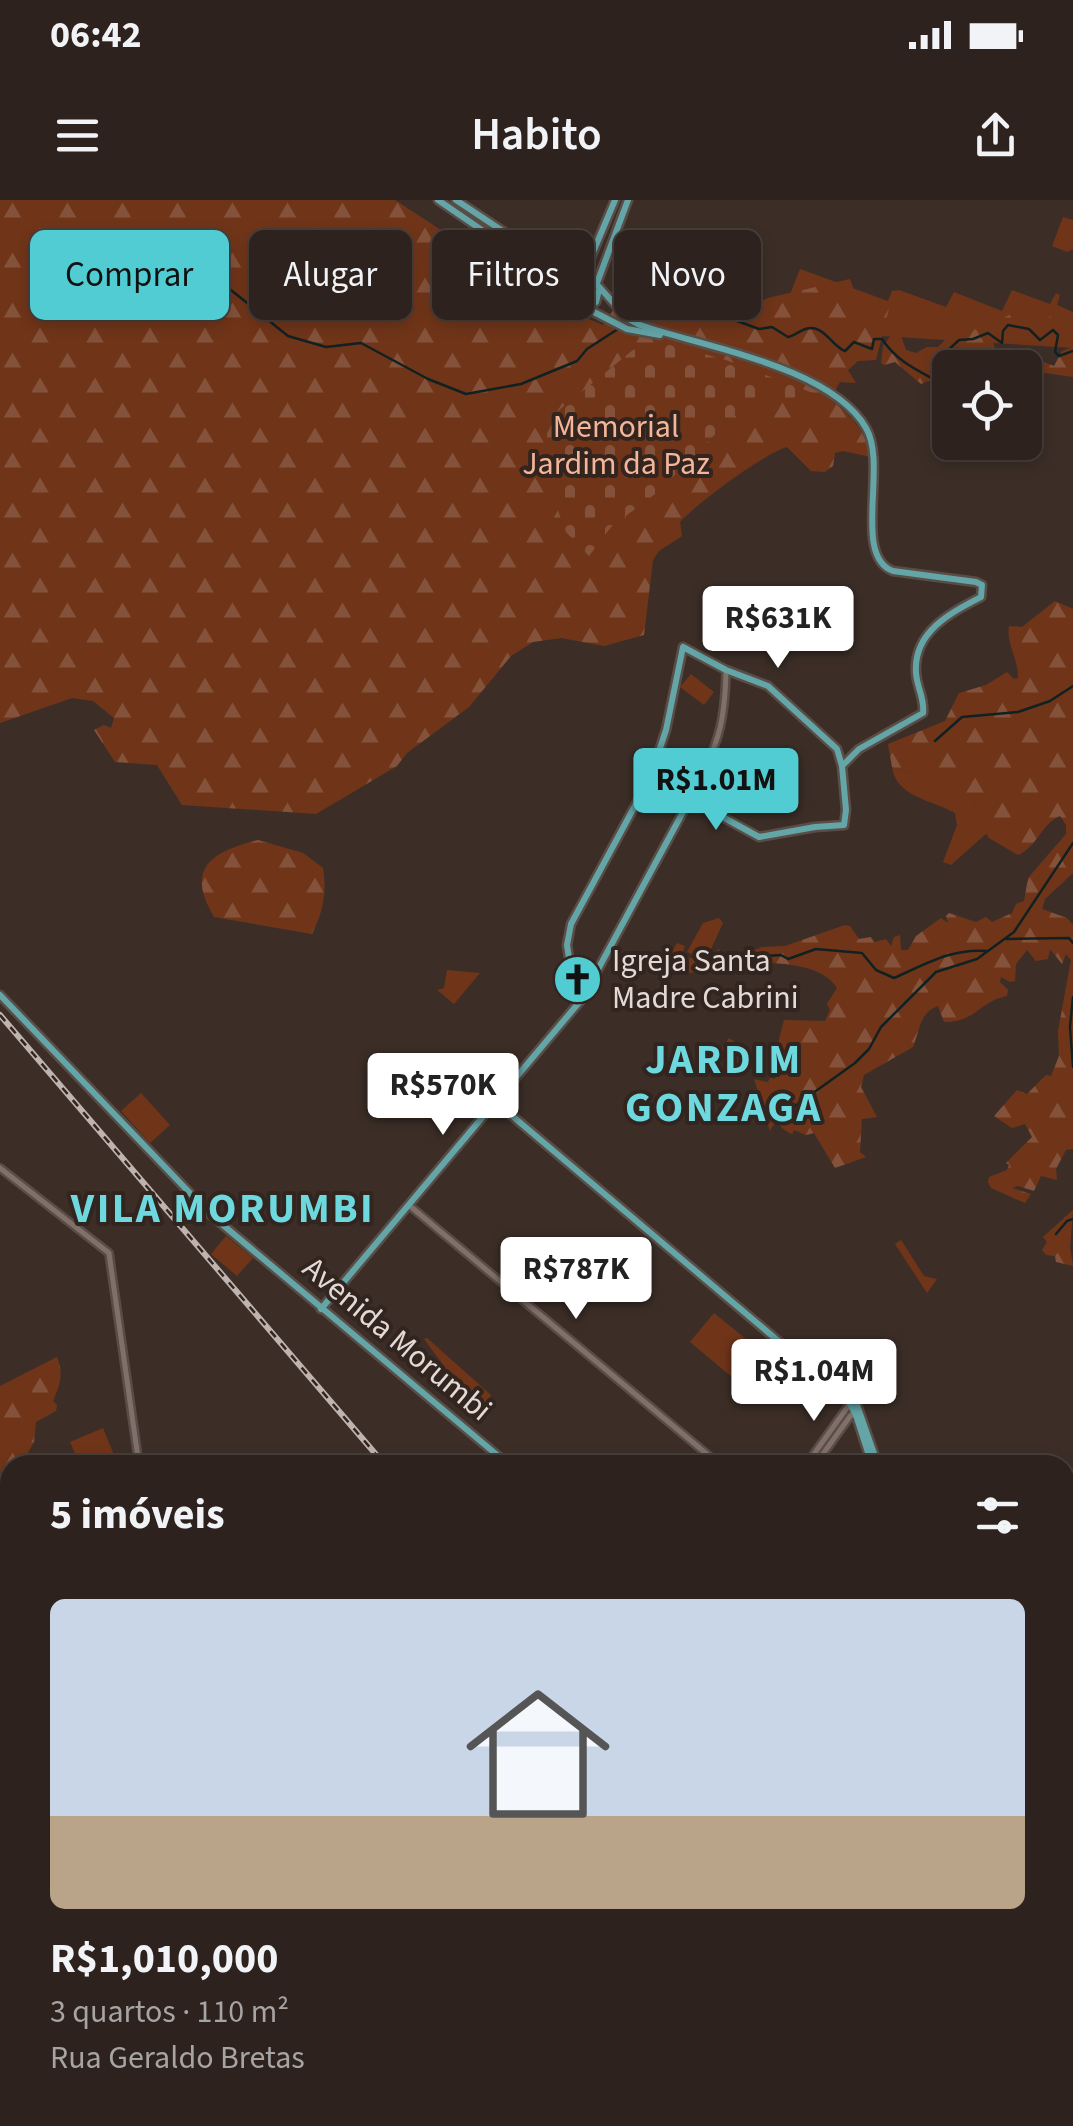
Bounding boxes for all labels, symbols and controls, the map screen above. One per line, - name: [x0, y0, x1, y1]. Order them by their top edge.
- text: 06:42: [50, 8, 142, 62]
- text: Habito: [471, 103, 602, 167]
- icon: menu: [50, 108, 105, 163]
- icon: share: [968, 108, 1023, 163]
- chip: Comprar: [30, 230, 229, 320]
- chip: Alugar: [249, 230, 412, 320]
- chip: Filtros: [432, 230, 594, 320]
- chip: Novo: [614, 230, 761, 320]
- map controls: [932, 350, 1042, 460]
- button: locate: [932, 350, 1042, 460]
- park label: Memorial Jardim da Paz: [522, 404, 710, 487]
- pin: R$631K: [697, 586, 859, 671]
- text: R$631K: [725, 595, 831, 641]
- pin: R$1.01M: [624, 748, 808, 833]
- text: R$1.01M: [655, 757, 777, 803]
- place label: Igreja Santa Madre Cabrini: [612, 938, 799, 1021]
- church icon: Igreja Santa Madre Cabrini: [551, 953, 603, 1005]
- district label: JARDIM GONZAGA: [625, 1030, 823, 1138]
- pin: R$570K: [362, 1053, 524, 1138]
- text: R$570K: [390, 1062, 496, 1108]
- district label: VILA MORUMBI: [70, 1179, 375, 1239]
- pin: R$787K: [495, 1237, 657, 1322]
- street label: Avenida Morumbi: [292, 1246, 502, 1432]
- text: R$787K: [523, 1246, 629, 1292]
- pin: R$1.04M: [722, 1339, 906, 1424]
- text: R$1.04M: [753, 1348, 875, 1394]
- text: 5 imóveis: [50, 1485, 225, 1545]
- icon: filters: [970, 1488, 1025, 1543]
- icon: home: [448, 1664, 628, 1844]
- text: R$1,010,000: [50, 1929, 278, 1989]
- text: 3 quartos · 110 m²: [50, 1989, 289, 2035]
- text: Rua Geraldo Bretas: [50, 2035, 305, 2081]

